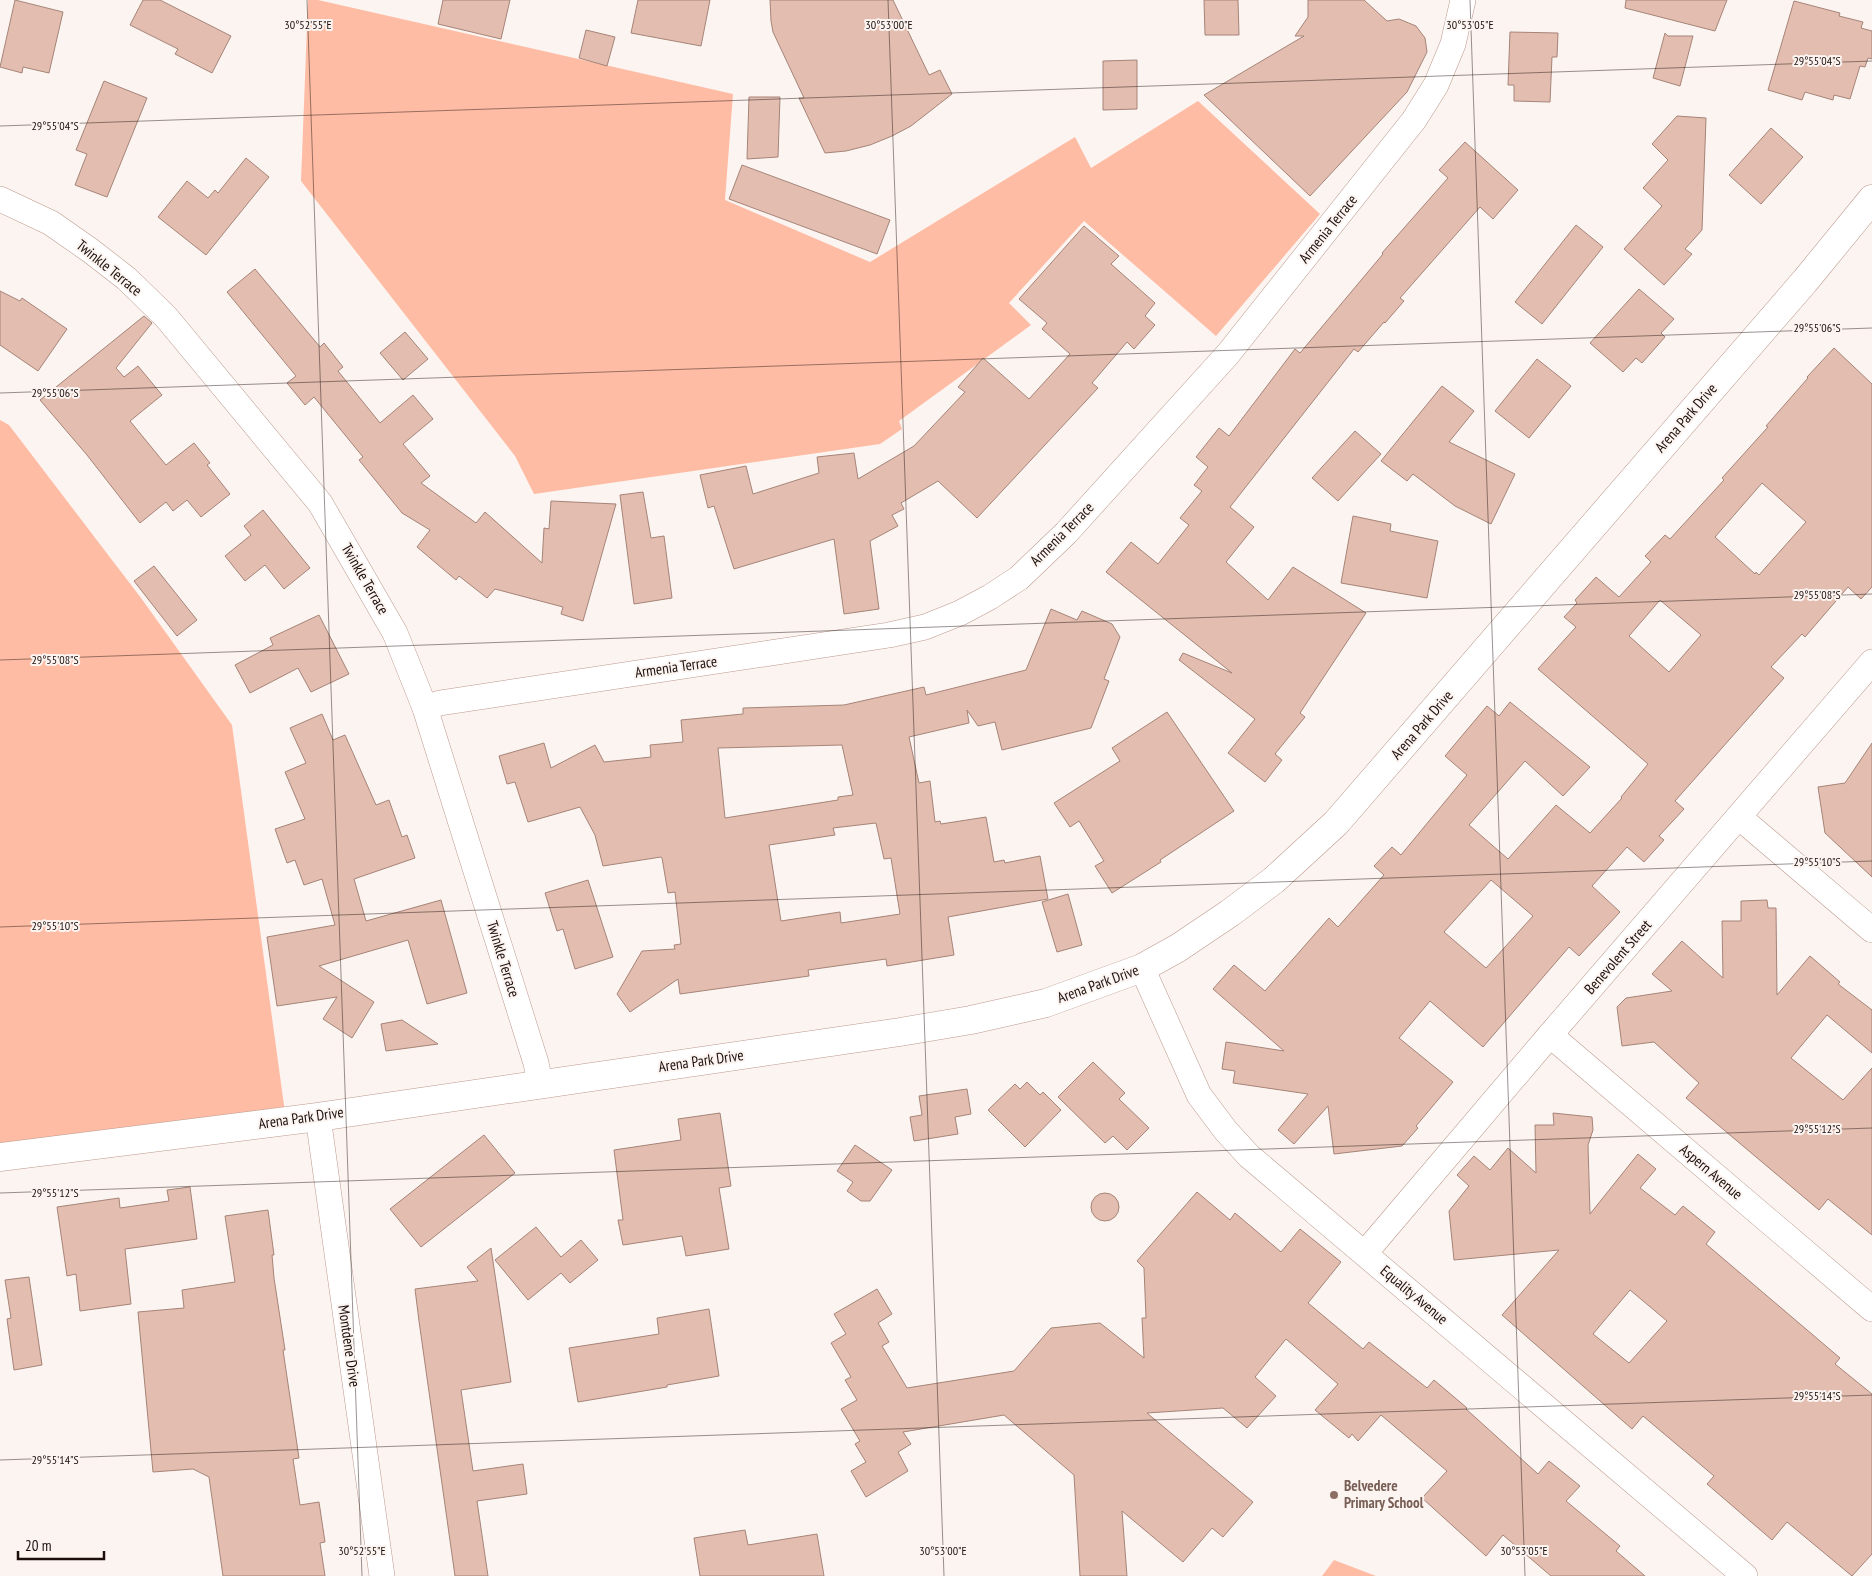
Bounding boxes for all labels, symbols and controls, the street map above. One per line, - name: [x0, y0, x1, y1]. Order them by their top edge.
- text: 30°52'55"E: [284, 17, 332, 32]
- text: 30°53'00"E: [865, 17, 913, 32]
- text: 30°53'05"E: [1446, 17, 1494, 32]
- text: 29°55'04"S: [1793, 53, 1841, 68]
- text: 29°55'04"S: [31, 118, 79, 133]
- street label: Armenia Terrace: [1294, 191, 1361, 267]
- street label: Twinkle Terrace: [73, 235, 146, 300]
- text: 29°55'06"S: [1793, 320, 1841, 335]
- street label: Arena Park Drive: [1650, 379, 1721, 456]
- text: 29°55'06"S: [31, 385, 79, 400]
- street label: Armenia Terrace: [1026, 498, 1098, 570]
- street label: Twinkle Terrace: [337, 540, 393, 618]
- text: 29°55'08"S: [1793, 587, 1841, 602]
- street label: Armenia Terrace: [634, 651, 718, 682]
- text: 29°55'08"S: [31, 652, 79, 667]
- street label: Arena Park Drive: [1386, 686, 1457, 763]
- text: 29°55'10"S: [1793, 854, 1841, 869]
- street label: Benevolent Street: [1580, 915, 1655, 998]
- text: 29°55'10"S: [31, 918, 79, 933]
- street label: Twinkle Terrace: [483, 918, 524, 999]
- street label: Arena Park Drive: [1054, 960, 1141, 1007]
- street label: Arena Park Drive: [657, 1045, 745, 1076]
- street label: Arena Park Drive: [257, 1102, 345, 1133]
- text: 29°55'12"S: [1793, 1121, 1841, 1136]
- street label: Aspern Avenue: [1676, 1140, 1747, 1203]
- text: 29°55'12"S: [31, 1185, 79, 1200]
- street label: Equality Avenue: [1377, 1261, 1452, 1328]
- street label: Montdene Drive: [334, 1304, 365, 1388]
- text: 29°55'14"S: [1793, 1388, 1841, 1403]
- text: 29°55'14"S: [31, 1452, 79, 1467]
- place label: Belvedere Primary School: [1344, 1476, 1424, 1512]
- marker: Belvedere Primary School: [1328, 1489, 1340, 1501]
- scale bar: [18, 1528, 104, 1560]
- text: 20 m: [25, 1536, 51, 1555]
- text: 30°52'55"E: [338, 1543, 386, 1558]
- text: 30°53'00"E: [919, 1543, 967, 1558]
- text: 30°53'05"E: [1500, 1543, 1548, 1558]

